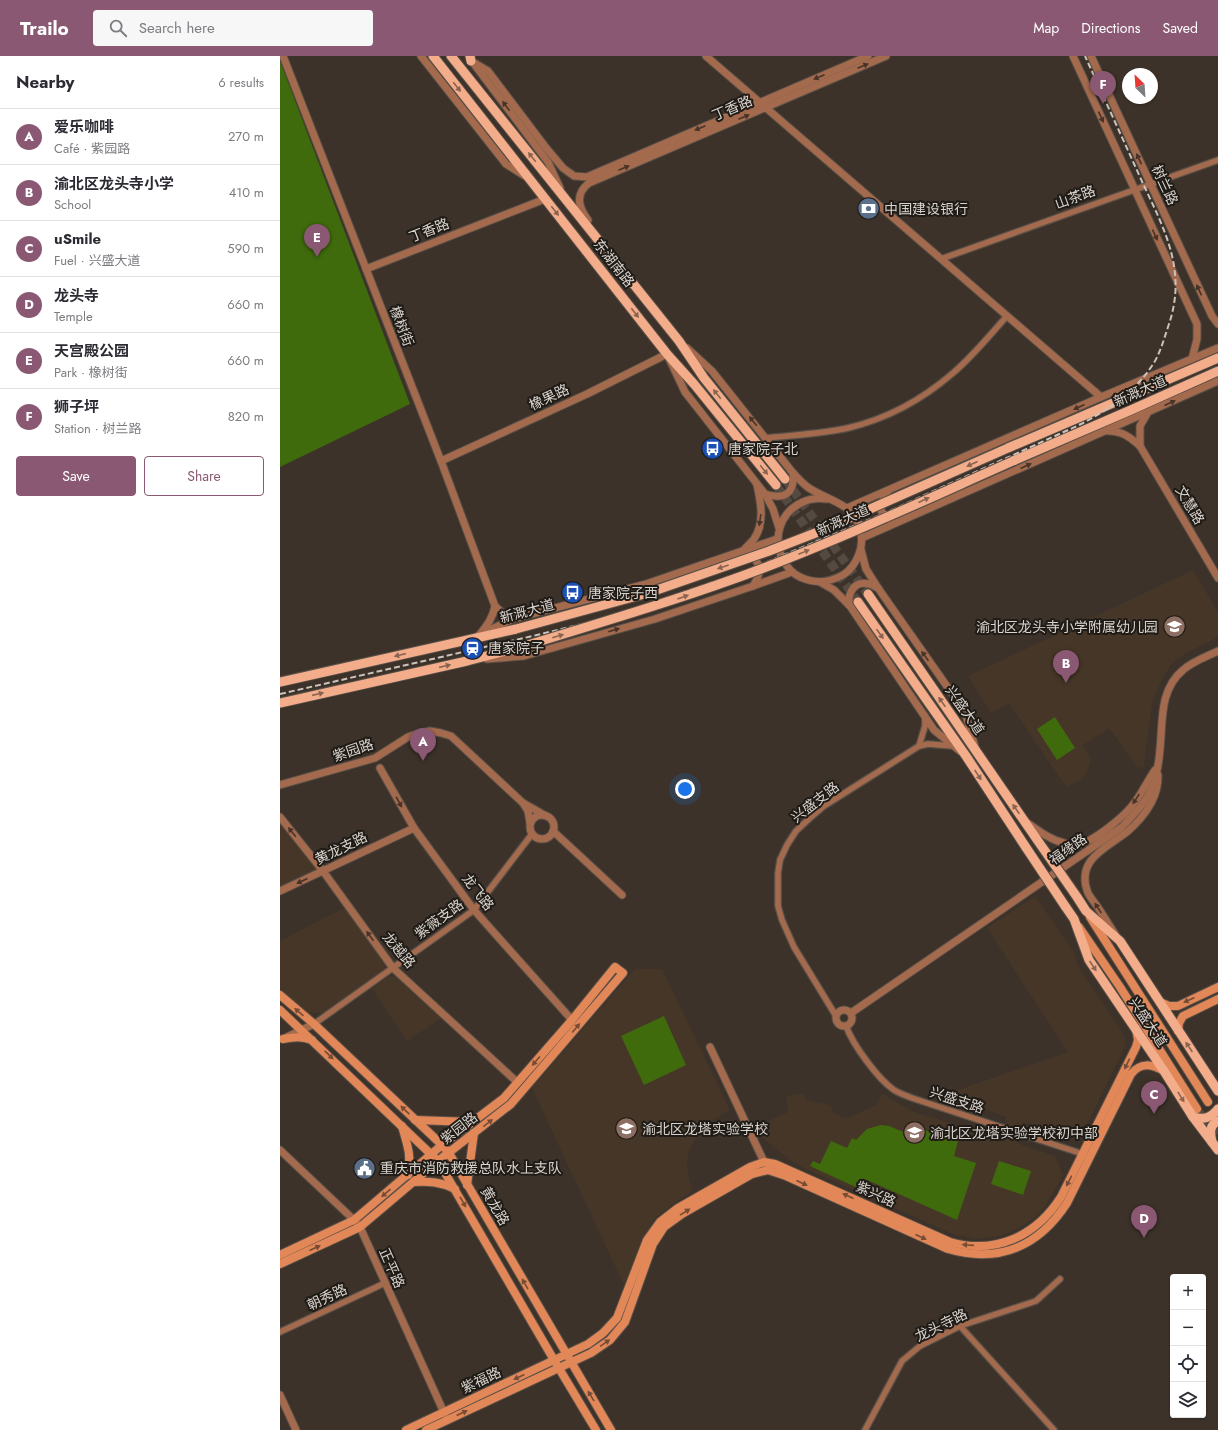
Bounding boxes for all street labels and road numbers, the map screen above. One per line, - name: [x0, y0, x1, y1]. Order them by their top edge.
- street label: 丁香路: [709, 91, 755, 125]
- street label: 树兰路: [1147, 162, 1183, 208]
- street label: 山茶路: [1052, 180, 1098, 214]
- street label: 丁香路: [406, 213, 452, 247]
- street label: 东湖南路: [589, 235, 639, 291]
- street label: 橡树街: [385, 303, 419, 349]
- street label: 新溉大道: [1110, 370, 1170, 412]
- street label: 橡果路: [526, 379, 572, 415]
- street label: 文慧路: [1171, 482, 1209, 528]
- street label: 新溉大道: [813, 499, 873, 541]
- street label: 新溉大道: [497, 594, 557, 628]
- street label: 兴盛大道: [941, 681, 989, 739]
- street label: 紫园路: [330, 734, 376, 766]
- street label: 兴盛支路: [787, 777, 843, 827]
- street label: 黄龙支路: [311, 827, 371, 869]
- street label: 福缘路: [1045, 829, 1091, 869]
- street label: 龙飞路: [457, 869, 499, 915]
- street label: 紫薇支路: [410, 894, 468, 944]
- street label: 龙越路: [378, 927, 420, 973]
- street label: 兴盛大道: [1124, 993, 1172, 1051]
- street label: 兴盛支路: [927, 1082, 987, 1118]
- street label: 紫园路: [436, 1107, 482, 1149]
- street label: 紫兴路: [853, 1176, 899, 1212]
- street label: 黄龙路: [476, 1183, 514, 1229]
- street label: 正平路: [374, 1245, 410, 1291]
- street label: 朝秀路: [304, 1279, 350, 1315]
- street label: 龙头寺路: [911, 1304, 971, 1346]
- street label: 紫福路: [458, 1362, 504, 1398]

